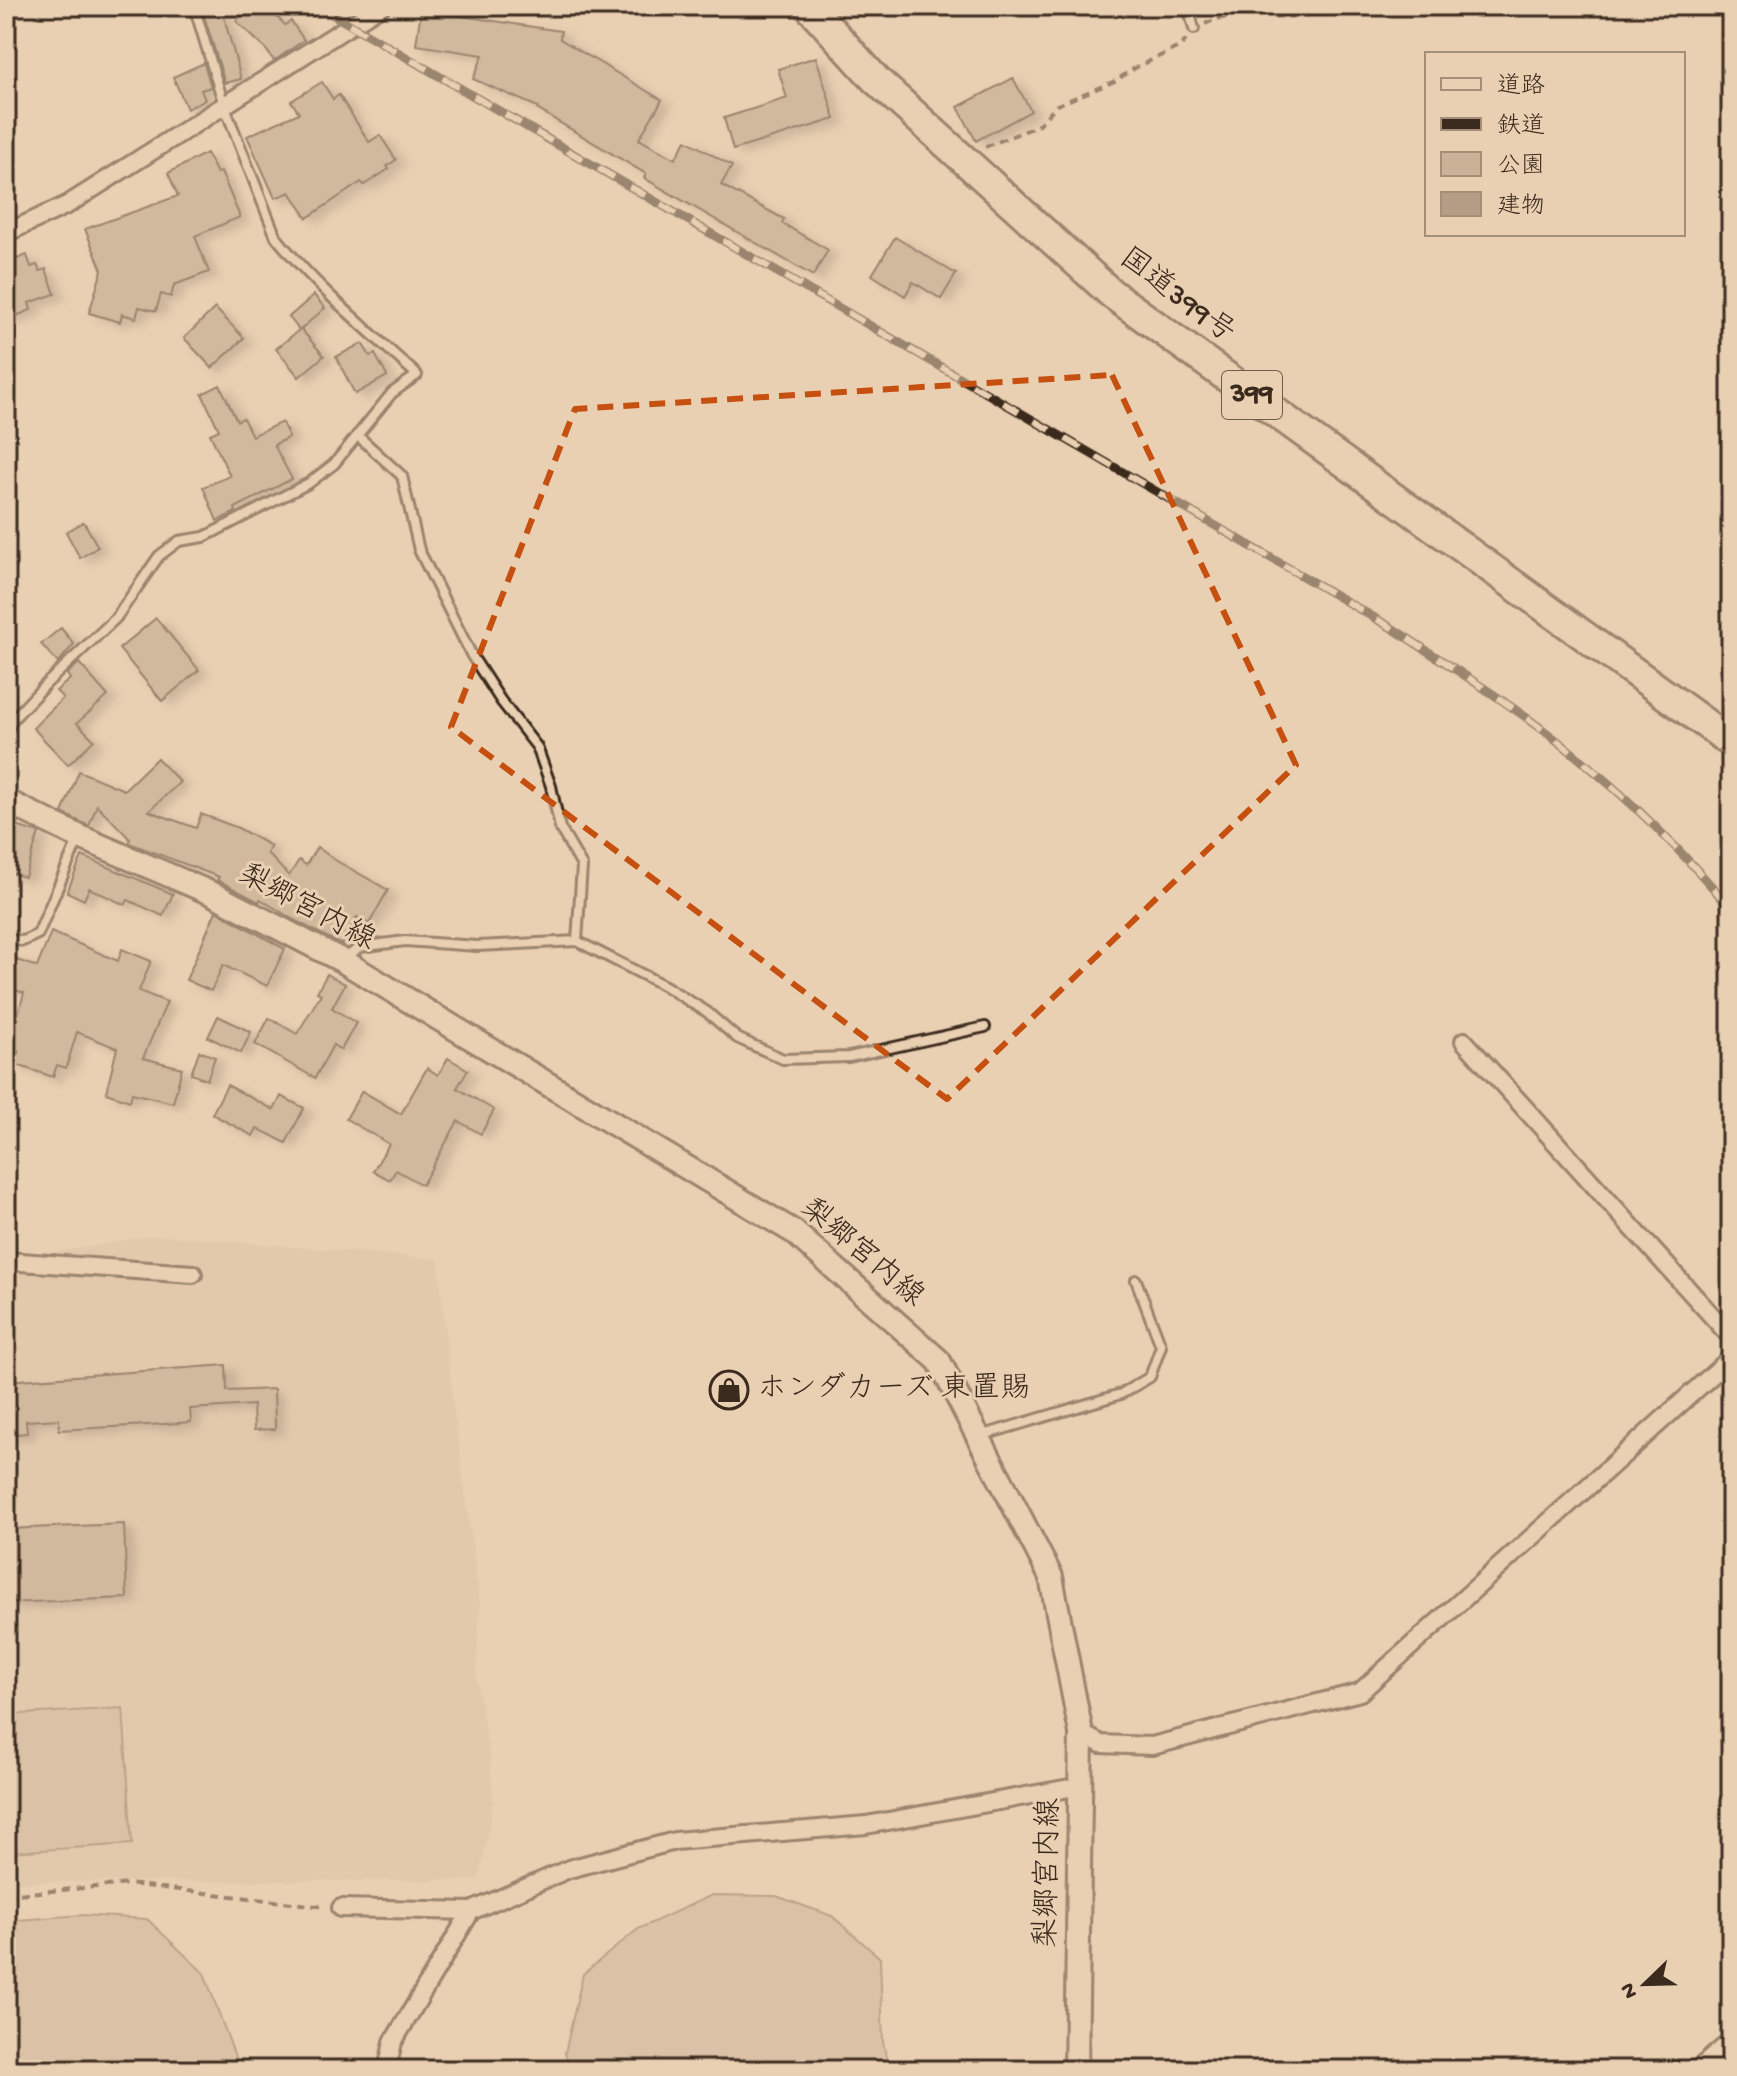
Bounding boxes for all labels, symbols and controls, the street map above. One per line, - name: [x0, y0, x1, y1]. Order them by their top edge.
- legend: [1425, 52, 1685, 236]
- text: 道路: [1497, 72, 1545, 102]
- text: 鉄道: [1497, 112, 1545, 142]
- text: 公園: [1497, 153, 1545, 182]
- text: 建物: [1497, 192, 1545, 222]
- street label: 国道399号: [1111, 241, 1241, 352]
- road number: 399: [1222, 371, 1282, 419]
- street label: 梨郷宮内線: [232, 857, 381, 960]
- street label: 梨郷宮内線: [792, 1191, 931, 1316]
- shop icon: ホンダカーズ 東置賜: [708, 1369, 750, 1411]
- place label: ホンダカーズ 東置賜: [757, 1371, 1031, 1408]
- street label: 梨郷宮内線: [1029, 1798, 1069, 1948]
- north arrow: [1605, 1944, 1685, 2024]
- text: N: [1615, 1979, 1645, 2002]

